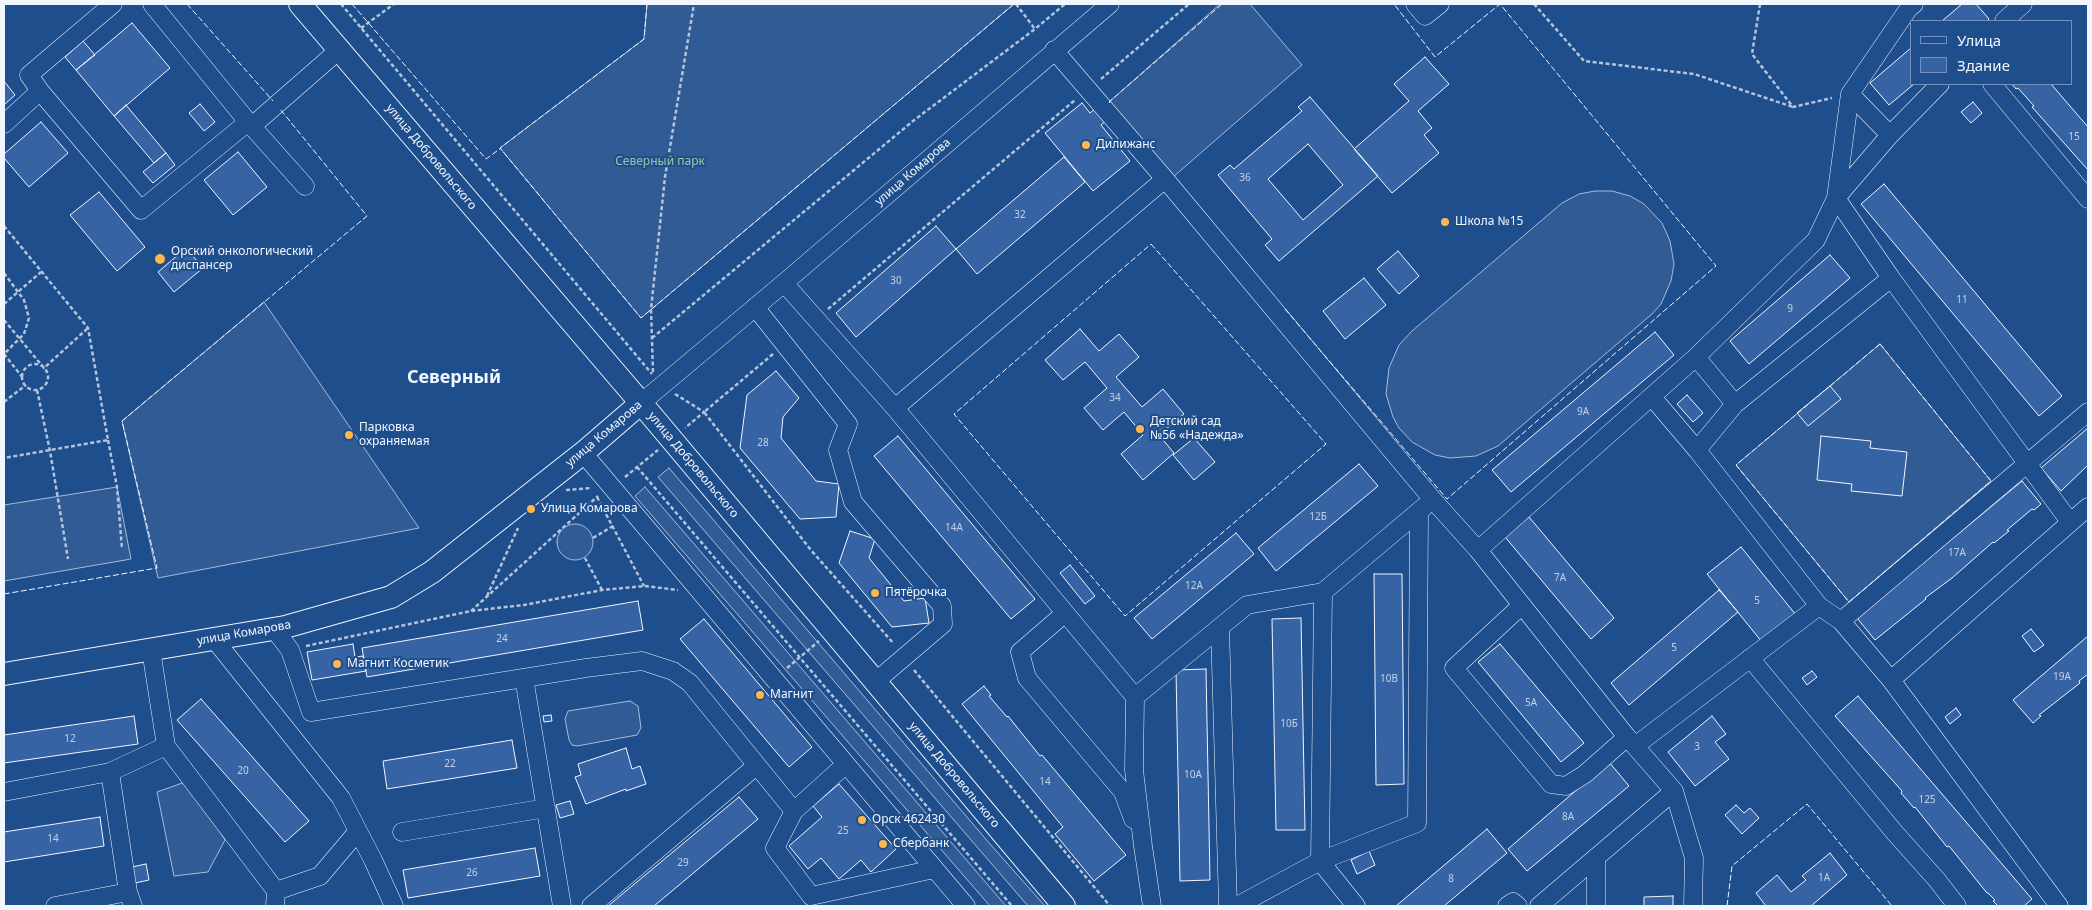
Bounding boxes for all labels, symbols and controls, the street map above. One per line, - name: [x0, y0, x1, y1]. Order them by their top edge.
- legend: [1910, 20, 2072, 85]
- text: Улица: [1957, 30, 2001, 50]
- text: Здание: [1957, 55, 2010, 75]
- street label: улица Добровольского: [383, 101, 479, 213]
- house number: 15: [2068, 131, 2080, 143]
- street label: улица Комарова: [872, 135, 954, 209]
- place label: Дилижанс: [1096, 138, 1156, 152]
- marker: Дилижанс: [1080, 139, 1092, 151]
- park label: Северный парк: [615, 155, 705, 169]
- house number: 36: [1239, 172, 1251, 184]
- house number: 32: [1014, 209, 1026, 221]
- place label: Школа №15: [1455, 215, 1523, 229]
- marker: Школа №15: [1439, 216, 1451, 228]
- place label: Орский онкологический диспансер: [171, 245, 313, 273]
- marker: Орский онкологический диспансер: [153, 252, 167, 266]
- house number: 30: [890, 275, 902, 287]
- house number: 11: [1956, 294, 1968, 306]
- house number: 9: [1787, 303, 1793, 315]
- district label: Северный: [407, 367, 501, 389]
- house number: 34: [1109, 392, 1121, 404]
- street label: улица Комарова: [563, 398, 645, 470]
- house number: 9А: [1577, 406, 1589, 418]
- street label: улица Добровольского: [645, 409, 741, 521]
- place label: Детский сад №56 «Надежда»: [1150, 415, 1244, 443]
- place label: Парковка охраняемая: [359, 421, 430, 449]
- marker: Детский сад №56 «Надежда»: [1134, 423, 1146, 435]
- marker: Парковка охраняемая: [343, 429, 355, 441]
- house number: 28: [757, 437, 769, 449]
- place label: Улица Комарова: [541, 502, 638, 516]
- marker: Улица Комарова: [525, 503, 537, 515]
- house number: 12Б: [1309, 511, 1327, 523]
- house number: 14А: [945, 522, 963, 534]
- house number: 17А: [1948, 547, 1966, 559]
- house number: 7А: [1554, 572, 1566, 584]
- house number: 12А: [1185, 580, 1203, 592]
- place label: Пятёрочка: [885, 586, 947, 600]
- marker: Пятёрочка: [869, 587, 881, 599]
- house number: 5: [1754, 595, 1760, 607]
- street label: улица Комарова: [196, 618, 292, 648]
- house number: 24: [496, 633, 508, 645]
- house number: 5: [1671, 642, 1677, 654]
- place label: Магнит Косметик: [347, 657, 449, 671]
- marker: Магнит Косметик: [331, 658, 343, 670]
- house number: 19А: [2053, 671, 2071, 683]
- house number: 10В: [1380, 673, 1398, 685]
- place label: Магнит: [770, 688, 813, 702]
- marker: Магнит: [754, 689, 766, 701]
- house number: 5А: [1525, 697, 1537, 709]
- house number: 10Б: [1280, 718, 1298, 730]
- street label: улица Добровольского: [906, 719, 1002, 831]
- house number: 12: [64, 733, 76, 745]
- house number: 3: [1694, 741, 1700, 753]
- house number: 22: [444, 758, 456, 770]
- house number: 20: [237, 765, 249, 777]
- house number: 10А: [1184, 769, 1202, 781]
- house number: 14: [1039, 776, 1051, 788]
- house number: 125: [1918, 794, 1936, 806]
- house number: 8А: [1562, 811, 1574, 823]
- place label: Орск 462430: [872, 813, 945, 827]
- marker: Орск 462430: [856, 814, 868, 826]
- house number: 25: [837, 825, 849, 837]
- house number: 14: [47, 833, 59, 845]
- place label: Сбербанк: [893, 837, 949, 851]
- marker: Сбербанк: [877, 838, 889, 850]
- house number: 29: [677, 857, 689, 869]
- house number: 26: [466, 867, 478, 879]
- house number: 1А: [1818, 872, 1830, 884]
- house number: 8: [1448, 873, 1454, 885]

